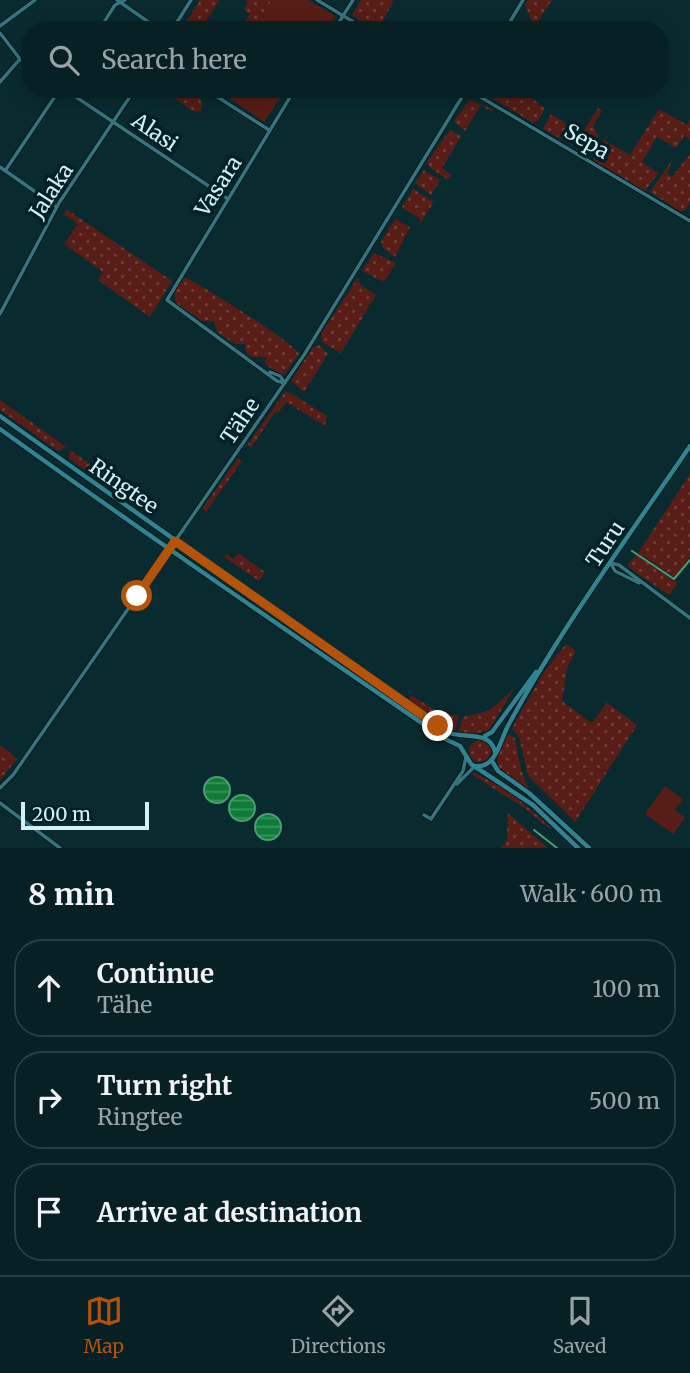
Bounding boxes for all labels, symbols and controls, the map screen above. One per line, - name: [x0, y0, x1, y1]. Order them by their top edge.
- search box: [21, 21, 669, 98]
- icon: search: [45, 41, 83, 79]
- text: Search here: [101, 43, 247, 76]
- street label: Alasi: [126, 106, 183, 157]
- street label: Sepa: [559, 117, 615, 165]
- street label: Vasara: [188, 151, 247, 222]
- street label: Jalaka: [23, 158, 79, 225]
- street label: Tähe: [215, 392, 265, 449]
- street label: Ringtee: [84, 453, 164, 519]
- street label: Turu: [580, 516, 630, 572]
- route start: [121, 580, 152, 611]
- route end: [422, 710, 453, 741]
- scale bar: [21, 799, 149, 831]
- text: 200 m: [32, 802, 91, 826]
- text: 8 min: [28, 875, 114, 913]
- text: Walk · 600 m: [520, 879, 662, 908]
- text: Continue: [97, 957, 214, 990]
- icon: ahead: [30, 969, 68, 1007]
- text: 100 m: [592, 974, 660, 1003]
- text: Tähe: [97, 990, 152, 1019]
- text: Turn right: [97, 1069, 232, 1102]
- icon: right: [30, 1081, 68, 1119]
- text: 500 m: [589, 1086, 660, 1115]
- text: Ringtee: [97, 1102, 183, 1131]
- icon: arrive: [30, 1193, 68, 1231]
- text: Arrive at destination: [97, 1196, 362, 1229]
- tab: Map: [83, 1292, 124, 1358]
- tab: Directions: [291, 1292, 386, 1358]
- tab: Saved: [553, 1292, 607, 1358]

